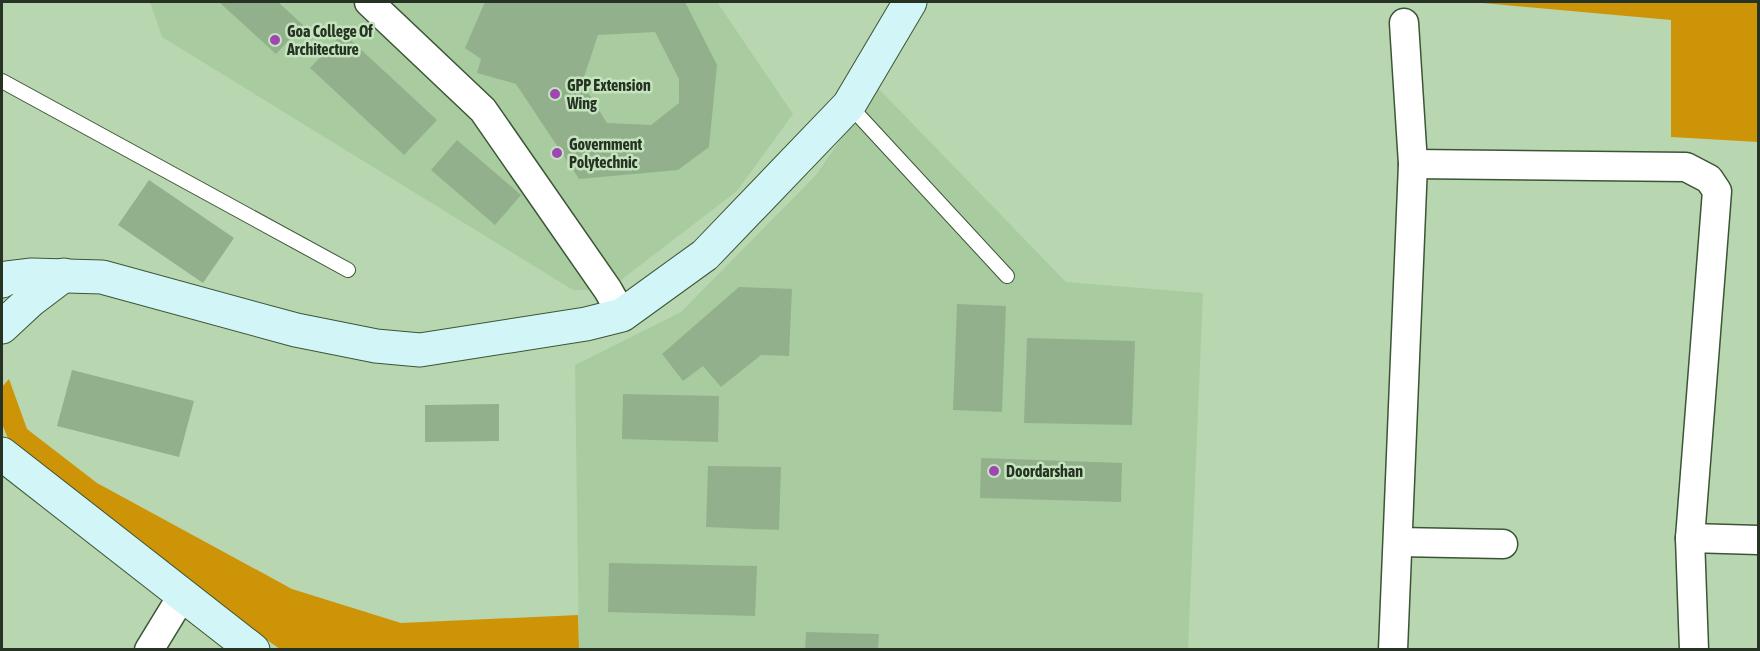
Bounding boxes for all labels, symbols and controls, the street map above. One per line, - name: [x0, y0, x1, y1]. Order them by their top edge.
- place label: Goa College Of Architecture: [286, 22, 373, 58]
- marker: Goa College Of Architecture: [268, 33, 282, 47]
- place label: GPP Extension Wing: [566, 76, 651, 112]
- marker: GPP Extension Wing: [548, 87, 562, 101]
- place label: Government Polytechnic: [569, 135, 643, 171]
- marker: Government Polytechnic: [550, 146, 564, 160]
- place label: Doordarshan: [1006, 462, 1083, 480]
- marker: Doordarshan: [987, 464, 1001, 478]

